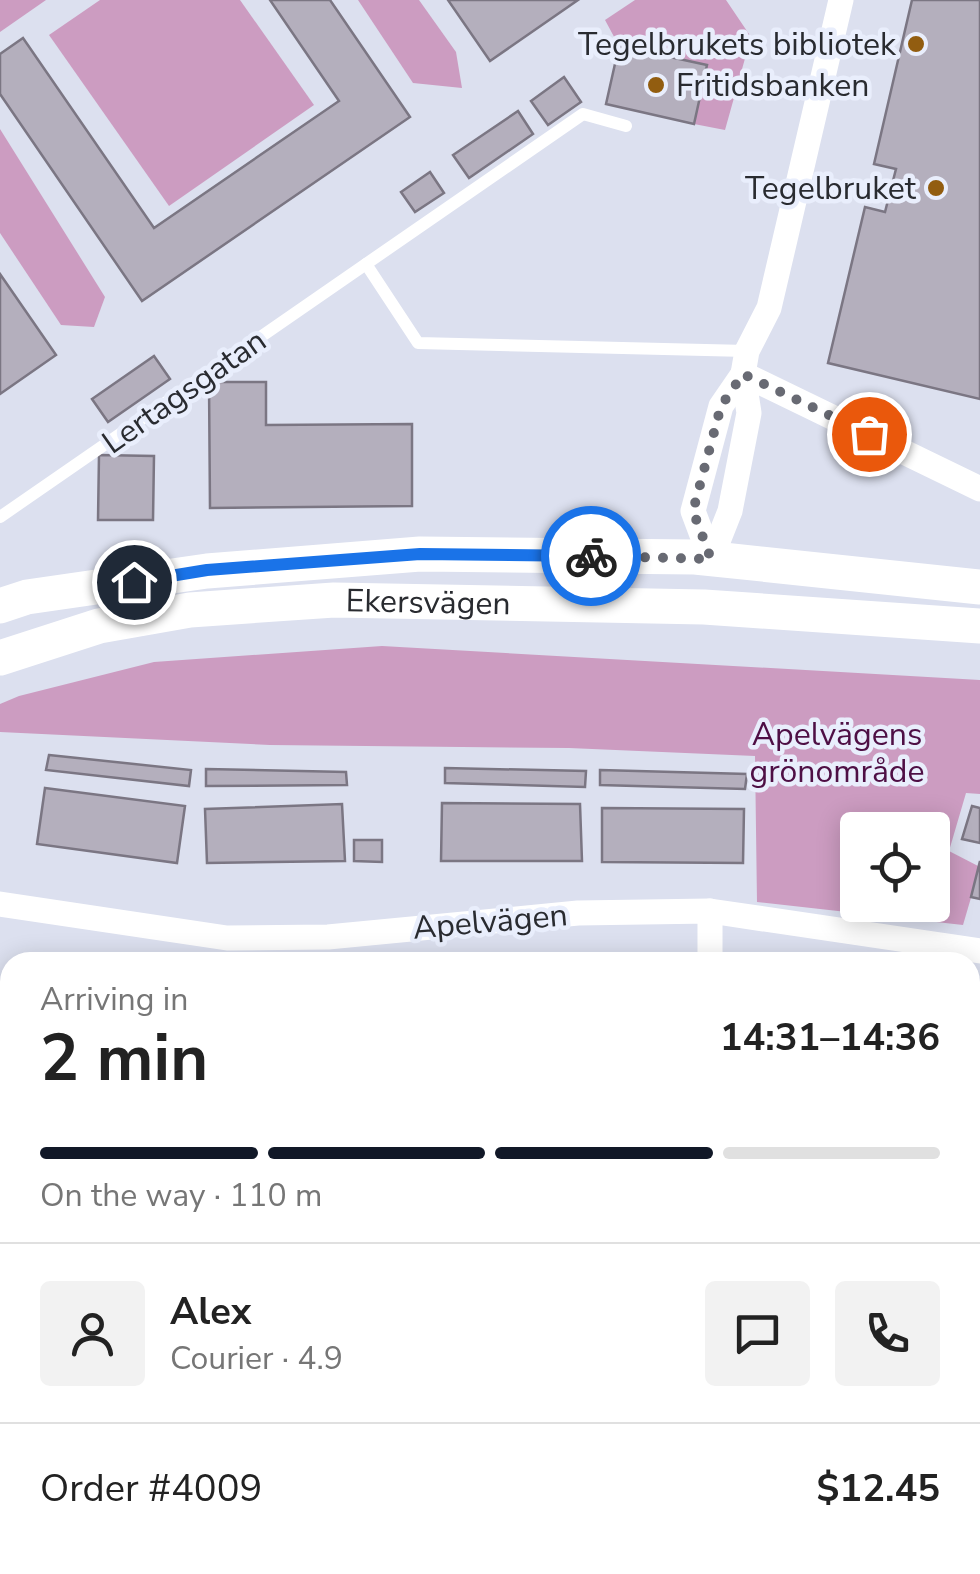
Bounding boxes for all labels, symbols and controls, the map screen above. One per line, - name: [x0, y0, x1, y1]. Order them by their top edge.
- place label: Tegelbrukets bibliotek: [578, 23, 897, 66]
- marker: Tegelbrukets bibliotek: [905, 33, 927, 55]
- place label: Fritidsbanken: [676, 64, 869, 107]
- marker: Fritidsbanken: [645, 74, 667, 96]
- place label: Tegelbruket: [745, 167, 917, 210]
- marker: Tegelbruket: [925, 177, 947, 199]
- street label: Lertagsgatan: [94, 319, 275, 464]
- pin: [827, 392, 912, 477]
- icon: bag: [842, 407, 897, 462]
- courier: [541, 506, 641, 606]
- icon: bike: [564, 529, 619, 584]
- pin: [92, 540, 177, 625]
- icon: home: [107, 555, 162, 610]
- street label: Ekersvägen: [345, 579, 511, 625]
- park label: Apelvägens grönområde: [749, 713, 925, 793]
- map controls: [840, 812, 950, 922]
- button: locate: [840, 812, 950, 922]
- street label: Apelvägen: [411, 893, 569, 950]
- text: Arriving in: [40, 978, 188, 1021]
- text: 14:31–14:36: [720, 1012, 940, 1063]
- text: 2 min: [40, 1014, 208, 1103]
- text: On the way · 110 m: [40, 1174, 322, 1217]
- button: person: [40, 1281, 145, 1386]
- button: chat: [705, 1281, 810, 1386]
- button: phone: [835, 1281, 940, 1386]
- text: Alex: [170, 1286, 251, 1337]
- text: Courier · 4.9: [170, 1337, 343, 1380]
- text: Order #4009: [40, 1463, 262, 1514]
- text: $12.45: [817, 1463, 940, 1514]

